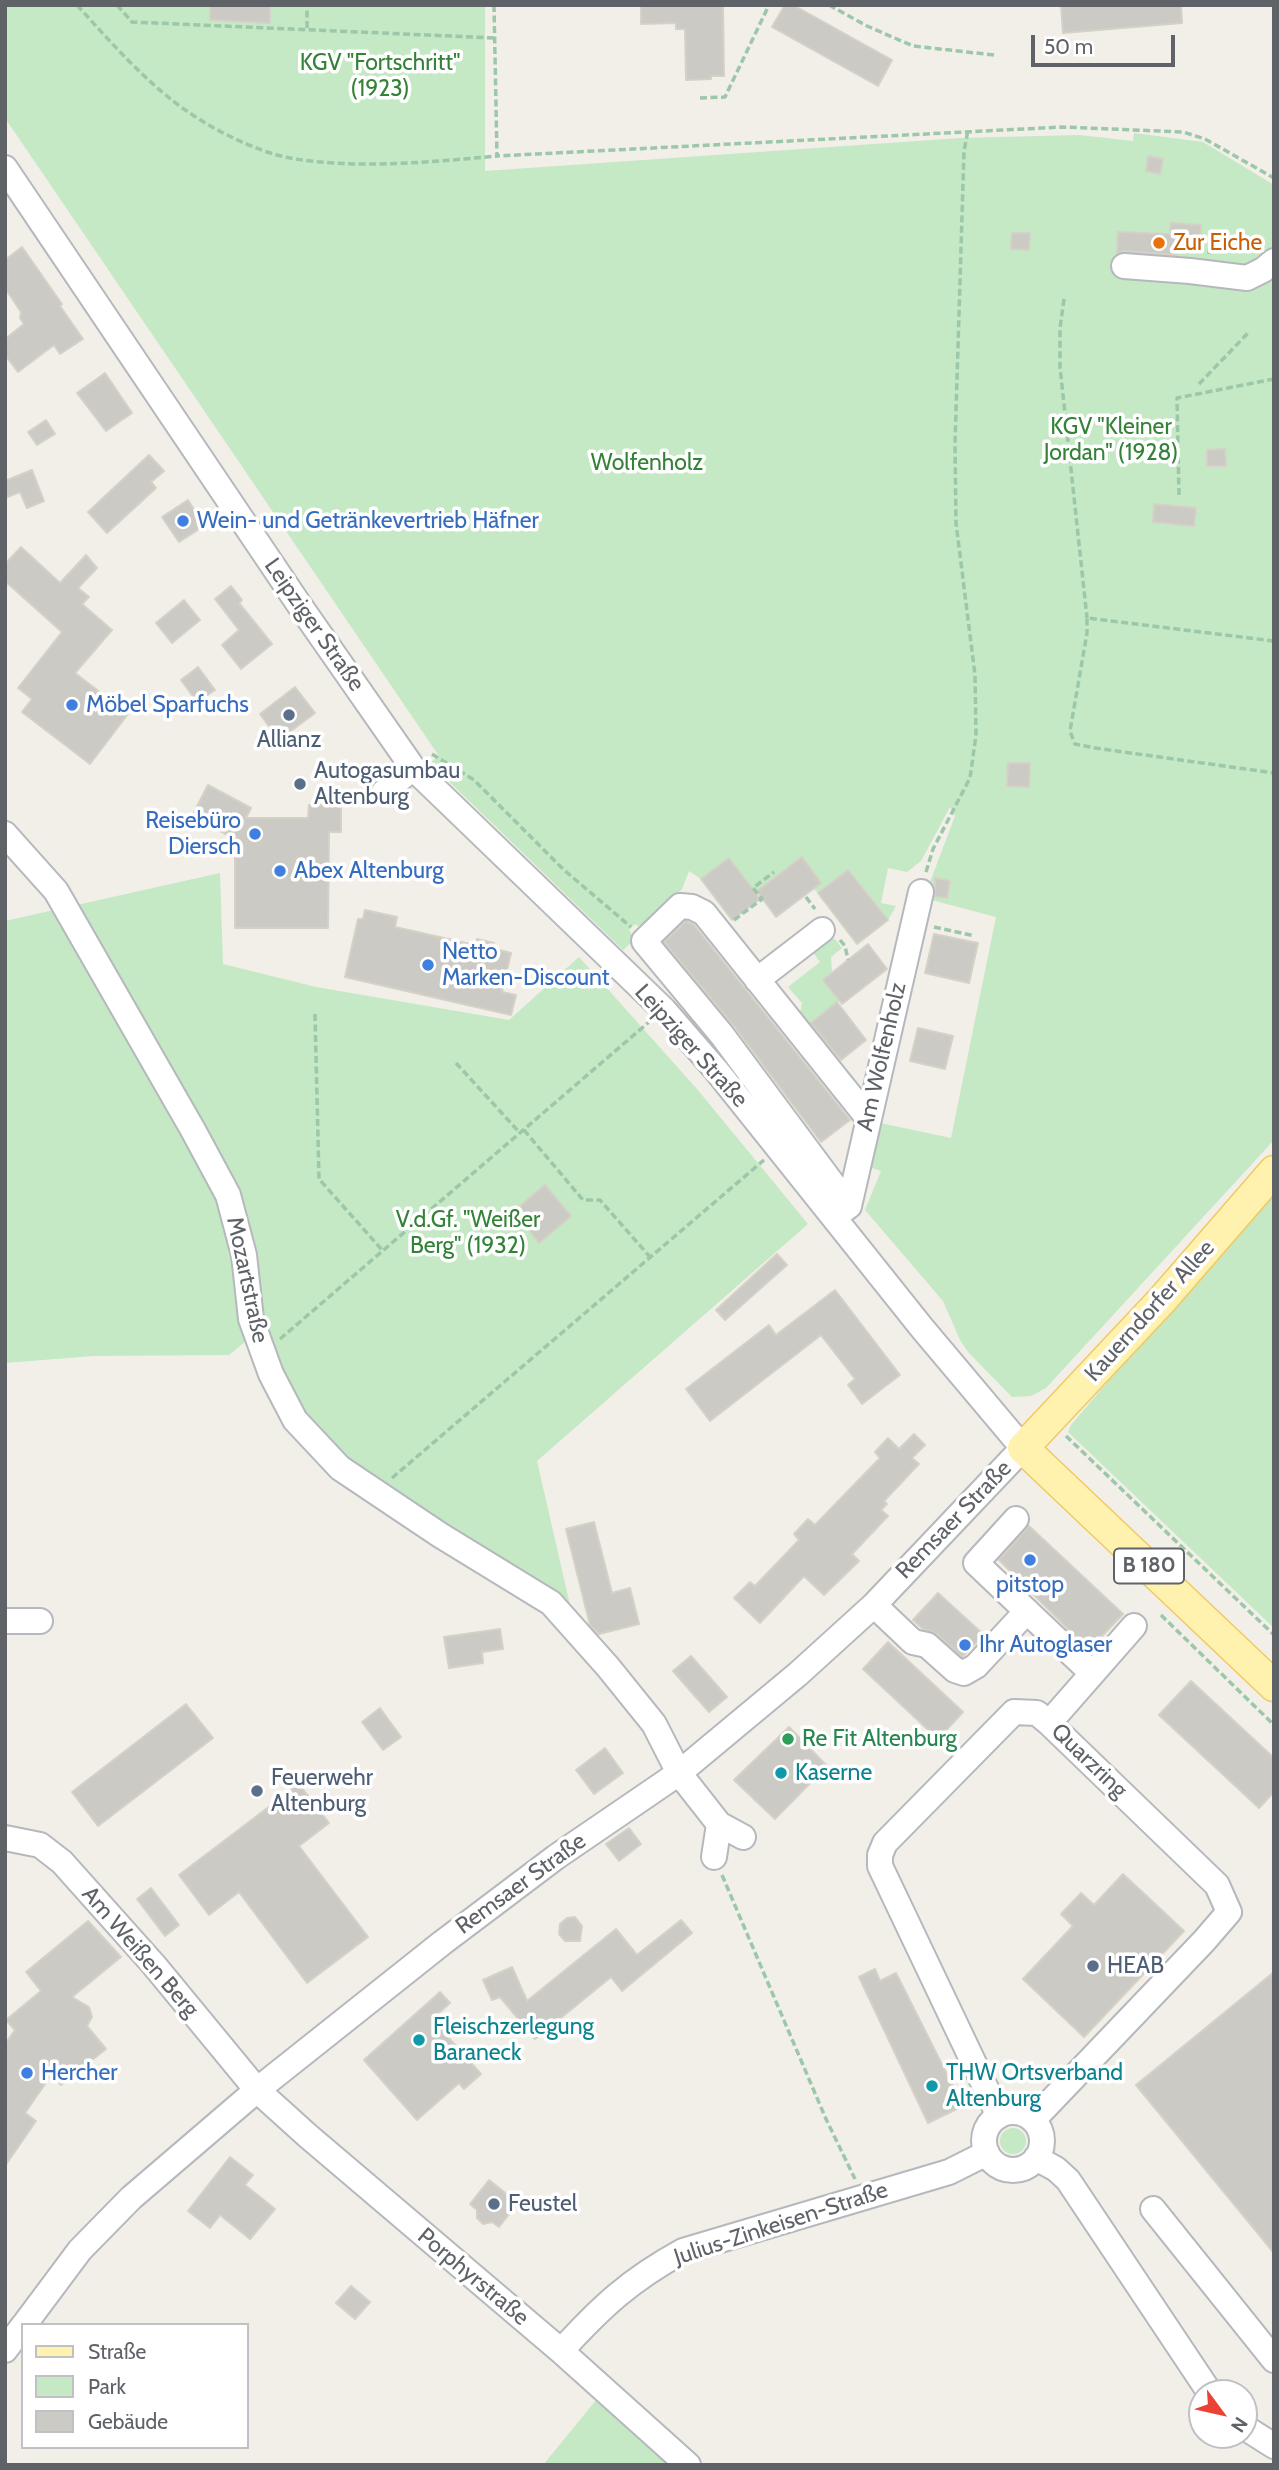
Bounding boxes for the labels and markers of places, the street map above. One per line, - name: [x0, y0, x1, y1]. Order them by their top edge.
- place label: Zur Eiche: [1173, 229, 1262, 257]
- marker: Zur Eiche: [1151, 235, 1167, 251]
- place label: Wein- und Getränkevertrieb Häfner: [197, 507, 539, 535]
- marker: Wein- und Getränkevertrieb Häfner: [175, 513, 191, 529]
- place label: Möbel Sparfuchs: [86, 691, 249, 719]
- marker: Möbel Sparfuchs: [64, 697, 80, 713]
- marker: Allianz: [281, 707, 297, 723]
- place label: Allianz: [257, 726, 321, 754]
- place label: Autogasumbau Altenburg: [314, 757, 460, 811]
- marker: Autogasumbau Altenburg: [292, 776, 308, 792]
- place label: Reisebüro Diersch: [145, 807, 241, 861]
- marker: Reisebüro Diersch: [247, 826, 263, 842]
- place label: Abex Altenburg: [294, 857, 444, 885]
- marker: Abex Altenburg: [272, 863, 288, 879]
- place label: Netto Marken-Discount: [442, 938, 609, 992]
- marker: Netto Marken-Discount: [420, 957, 436, 973]
- marker: pitstop: [1022, 1552, 1038, 1568]
- place label: pitstop: [996, 1571, 1064, 1599]
- place label: Ihr Autoglaser: [979, 1631, 1112, 1659]
- marker: Ihr Autoglaser: [957, 1637, 973, 1653]
- place label: Re Fit Altenburg: [802, 1725, 957, 1753]
- marker: Re Fit Altenburg: [780, 1731, 796, 1747]
- place label: Kaserne: [795, 1759, 872, 1787]
- place label: Feuerwehr Altenburg: [271, 1764, 373, 1818]
- marker: Kaserne: [773, 1765, 789, 1781]
- marker: Feuerwehr Altenburg: [249, 1783, 265, 1799]
- place label: HEAB: [1107, 1952, 1164, 1980]
- marker: HEAB: [1085, 1958, 1101, 1974]
- place label: Fleischzerlegung Baraneck: [433, 2013, 594, 2067]
- marker: Fleischzerlegung Baraneck: [411, 2032, 427, 2048]
- place label: Hercher: [41, 2059, 118, 2087]
- place label: THW Ortsverband Altenburg: [946, 2059, 1123, 2113]
- marker: Hercher: [19, 2065, 35, 2081]
- marker: THW Ortsverband Altenburg: [924, 2078, 940, 2094]
- place label: Feustel: [508, 2190, 577, 2218]
- marker: Feustel: [486, 2196, 502, 2212]

